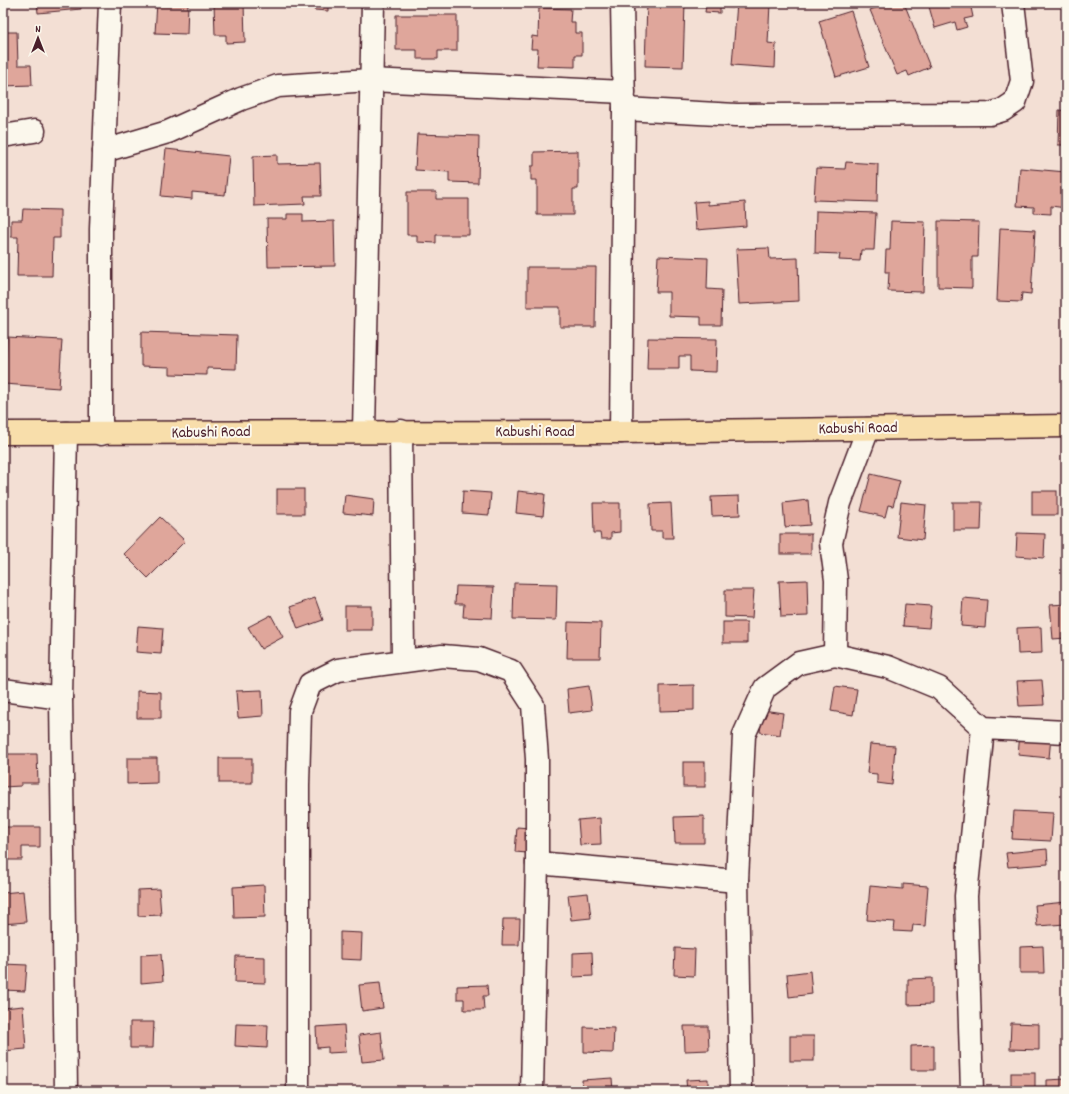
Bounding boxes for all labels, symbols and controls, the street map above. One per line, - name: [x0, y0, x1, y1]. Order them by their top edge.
- north arrow: [18, 18, 58, 58]
- text: N: [35, 22, 41, 38]
- street label: Kabushi Road: [818, 417, 898, 441]
- street label: Kabushi Road: [171, 421, 251, 445]
- street label: Kabushi Road: [495, 421, 575, 444]

